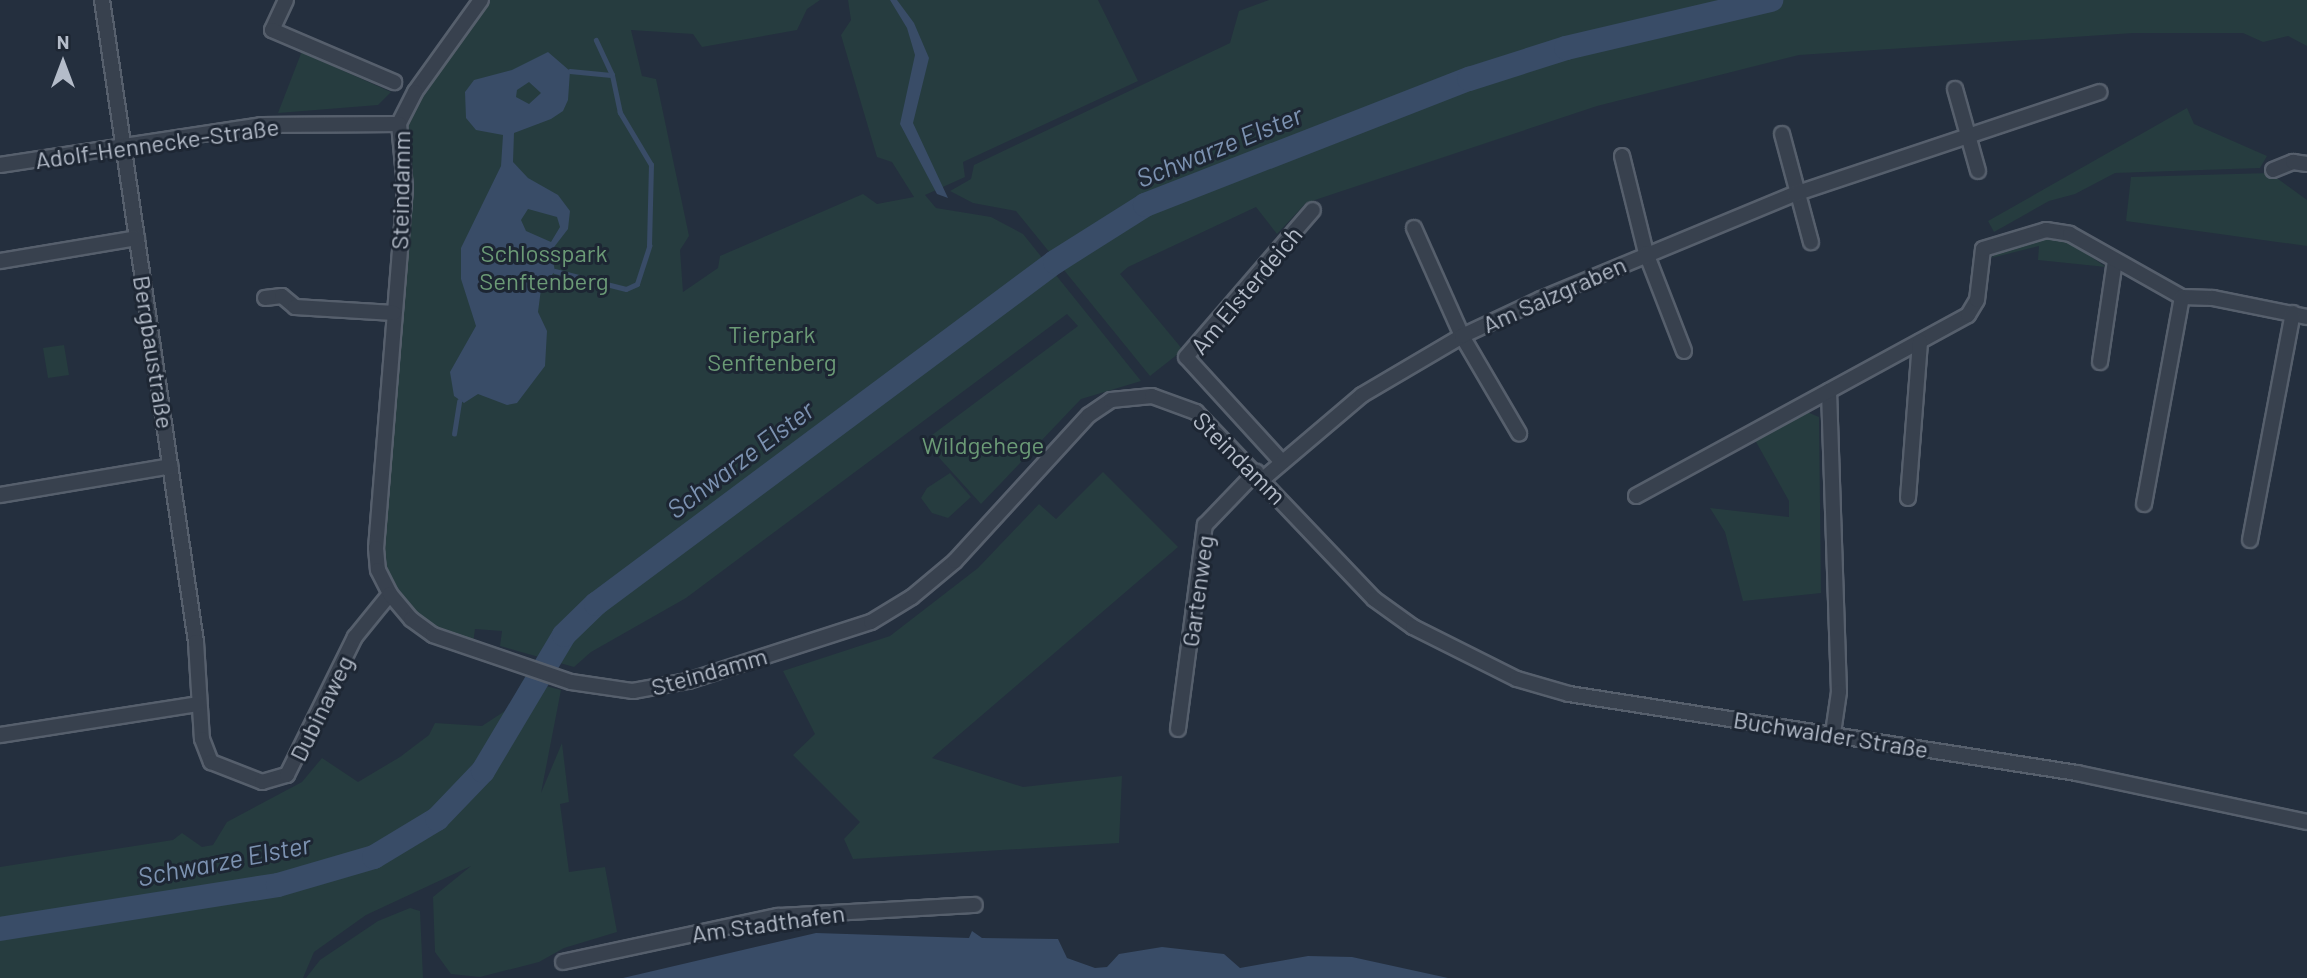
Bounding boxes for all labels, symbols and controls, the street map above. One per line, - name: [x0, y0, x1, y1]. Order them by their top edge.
- north arrow: [28, 28, 98, 98]
- text: N: [57, 30, 69, 53]
- water label: Schwarze Elster: [1132, 99, 1306, 193]
- street label: Adolf-Hennecke-Straße: [33, 112, 281, 174]
- street label: Steindamm: [385, 130, 415, 250]
- street label: Am Elsterdeich: [1184, 220, 1308, 360]
- park label: Schlosspark Senftenberg: [479, 239, 609, 295]
- street label: Am Salzgraben: [1478, 250, 1630, 338]
- street label: Bergbaustraße: [128, 273, 180, 431]
- park label: Tierpark Senftenberg: [707, 320, 837, 376]
- water label: Schwarze Elster: [660, 394, 820, 524]
- street label: Steindamm: [1188, 406, 1292, 510]
- park label: Wildgehege: [922, 431, 1044, 459]
- street label: Gartenweg: [1175, 533, 1219, 649]
- street label: Steindamm: [648, 641, 770, 701]
- street label: Dubinaweg: [283, 650, 359, 766]
- street label: Buchwalder Straße: [1732, 704, 1930, 764]
- water label: Schwarze Elster: [135, 828, 313, 892]
- street label: Am Stadthafen: [690, 898, 846, 948]

